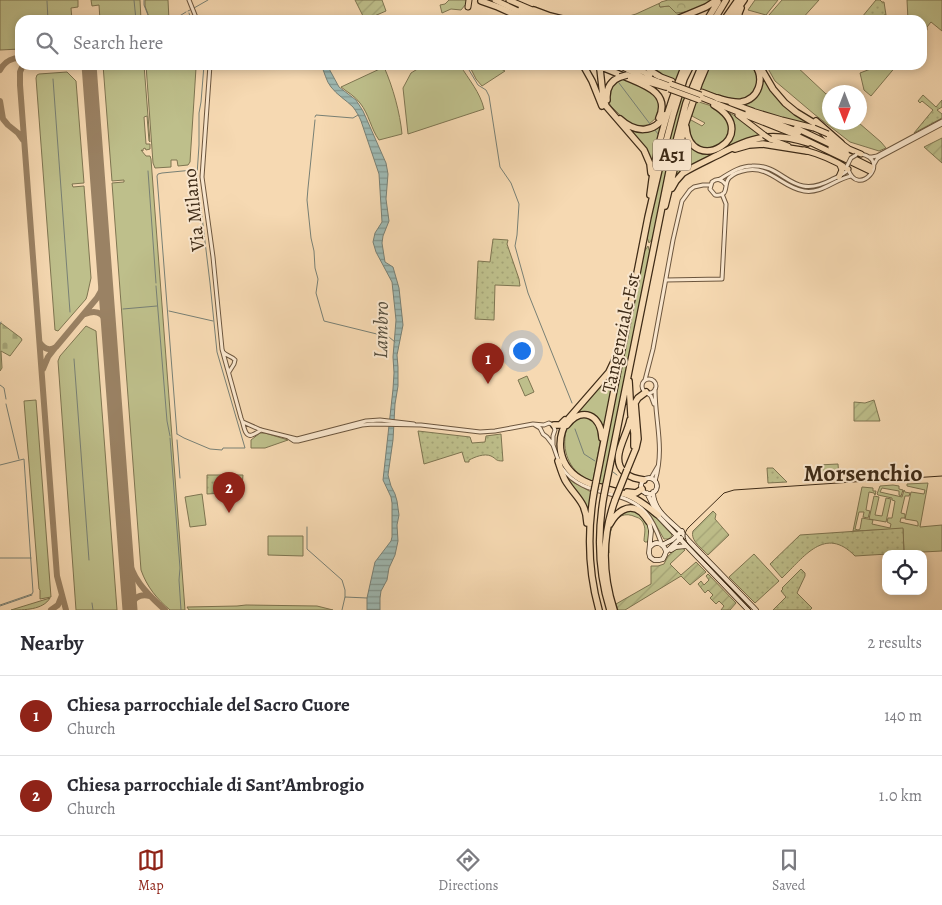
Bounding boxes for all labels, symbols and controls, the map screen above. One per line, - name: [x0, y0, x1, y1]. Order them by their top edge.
- search box: [15, 15, 927, 70]
- icon: search: [33, 29, 61, 57]
- text: Search here: [73, 30, 163, 56]
- north arrow: [822, 85, 867, 130]
- road number: A51: [653, 140, 691, 170]
- street label: Via Milano: [177, 167, 211, 254]
- street label: Tangenziale Est: [596, 271, 646, 395]
- water label: Lambro: [367, 301, 395, 359]
- your location: [509, 338, 535, 364]
- pin: 1: [472, 343, 504, 384]
- district label: Morsenchio: [803, 457, 923, 489]
- pin: 2: [213, 472, 245, 513]
- map controls: [882, 550, 927, 595]
- button: locate: [882, 550, 927, 595]
- text: Nearby: [20, 629, 83, 657]
- text: 2 results: [867, 632, 922, 654]
- text: Chiesa parrocchiale del Sacro Cuore: [67, 692, 350, 718]
- text: 1: [33, 705, 39, 727]
- text: 140 m: [884, 705, 922, 727]
- text: Church: [67, 718, 116, 740]
- text: Chiesa parrocchiale di Sant’Ambrogio: [67, 772, 364, 798]
- text: 2: [32, 785, 40, 807]
- text: 1.0 km: [879, 785, 922, 807]
- text: Church: [67, 798, 116, 820]
- tab: Map: [137, 846, 165, 895]
- tab: Directions: [438, 846, 498, 895]
- tab: Saved: [772, 846, 805, 895]

